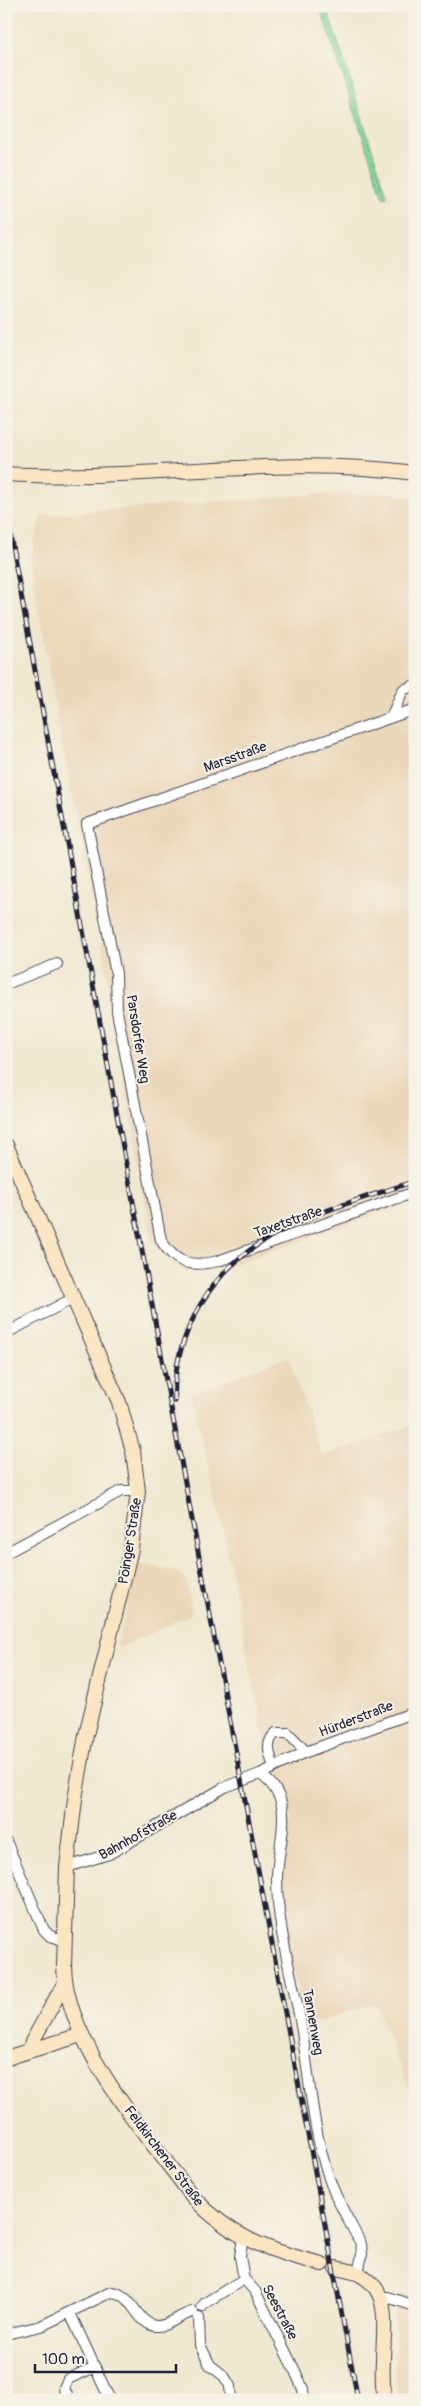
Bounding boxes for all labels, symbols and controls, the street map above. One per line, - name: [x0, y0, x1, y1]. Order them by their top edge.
- street label: Marsstraße: [201, 738, 269, 776]
- street label: Parsdorfer Weg: [123, 993, 153, 1085]
- street label: Taxetstraße: [252, 1202, 324, 1242]
- street label: Poinger Straße: [115, 1496, 145, 1585]
- street label: Hürderstraße: [317, 1697, 395, 1741]
- street label: Bahnhofstraße: [96, 1807, 180, 1863]
- street label: Tannenweg: [299, 1988, 327, 2056]
- street label: Feldkirchener Straße: [121, 2102, 207, 2210]
- street label: Seestraße: [258, 2282, 302, 2343]
- scale bar: [35, 2341, 176, 2373]
- text: 100 m: [42, 2350, 85, 2369]

